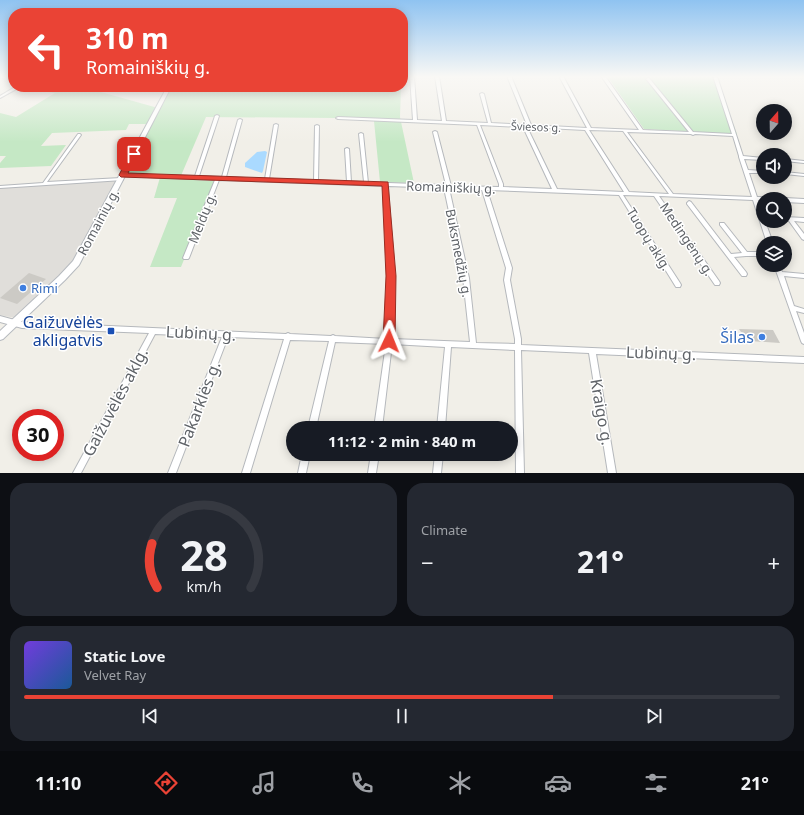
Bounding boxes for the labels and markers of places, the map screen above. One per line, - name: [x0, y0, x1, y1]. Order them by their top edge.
- pin: [117, 137, 151, 171]
- place label: Rimi: [31, 279, 58, 297]
- marker: Rimi: [18, 283, 28, 293]
- place label: Gaižuvėlės akligatvis: [23, 311, 103, 351]
- marker: Gaižuvėlės akligatvis: [106, 326, 116, 336]
- place label: Šilas: [720, 326, 754, 348]
- marker: Šilas: [757, 332, 767, 342]

